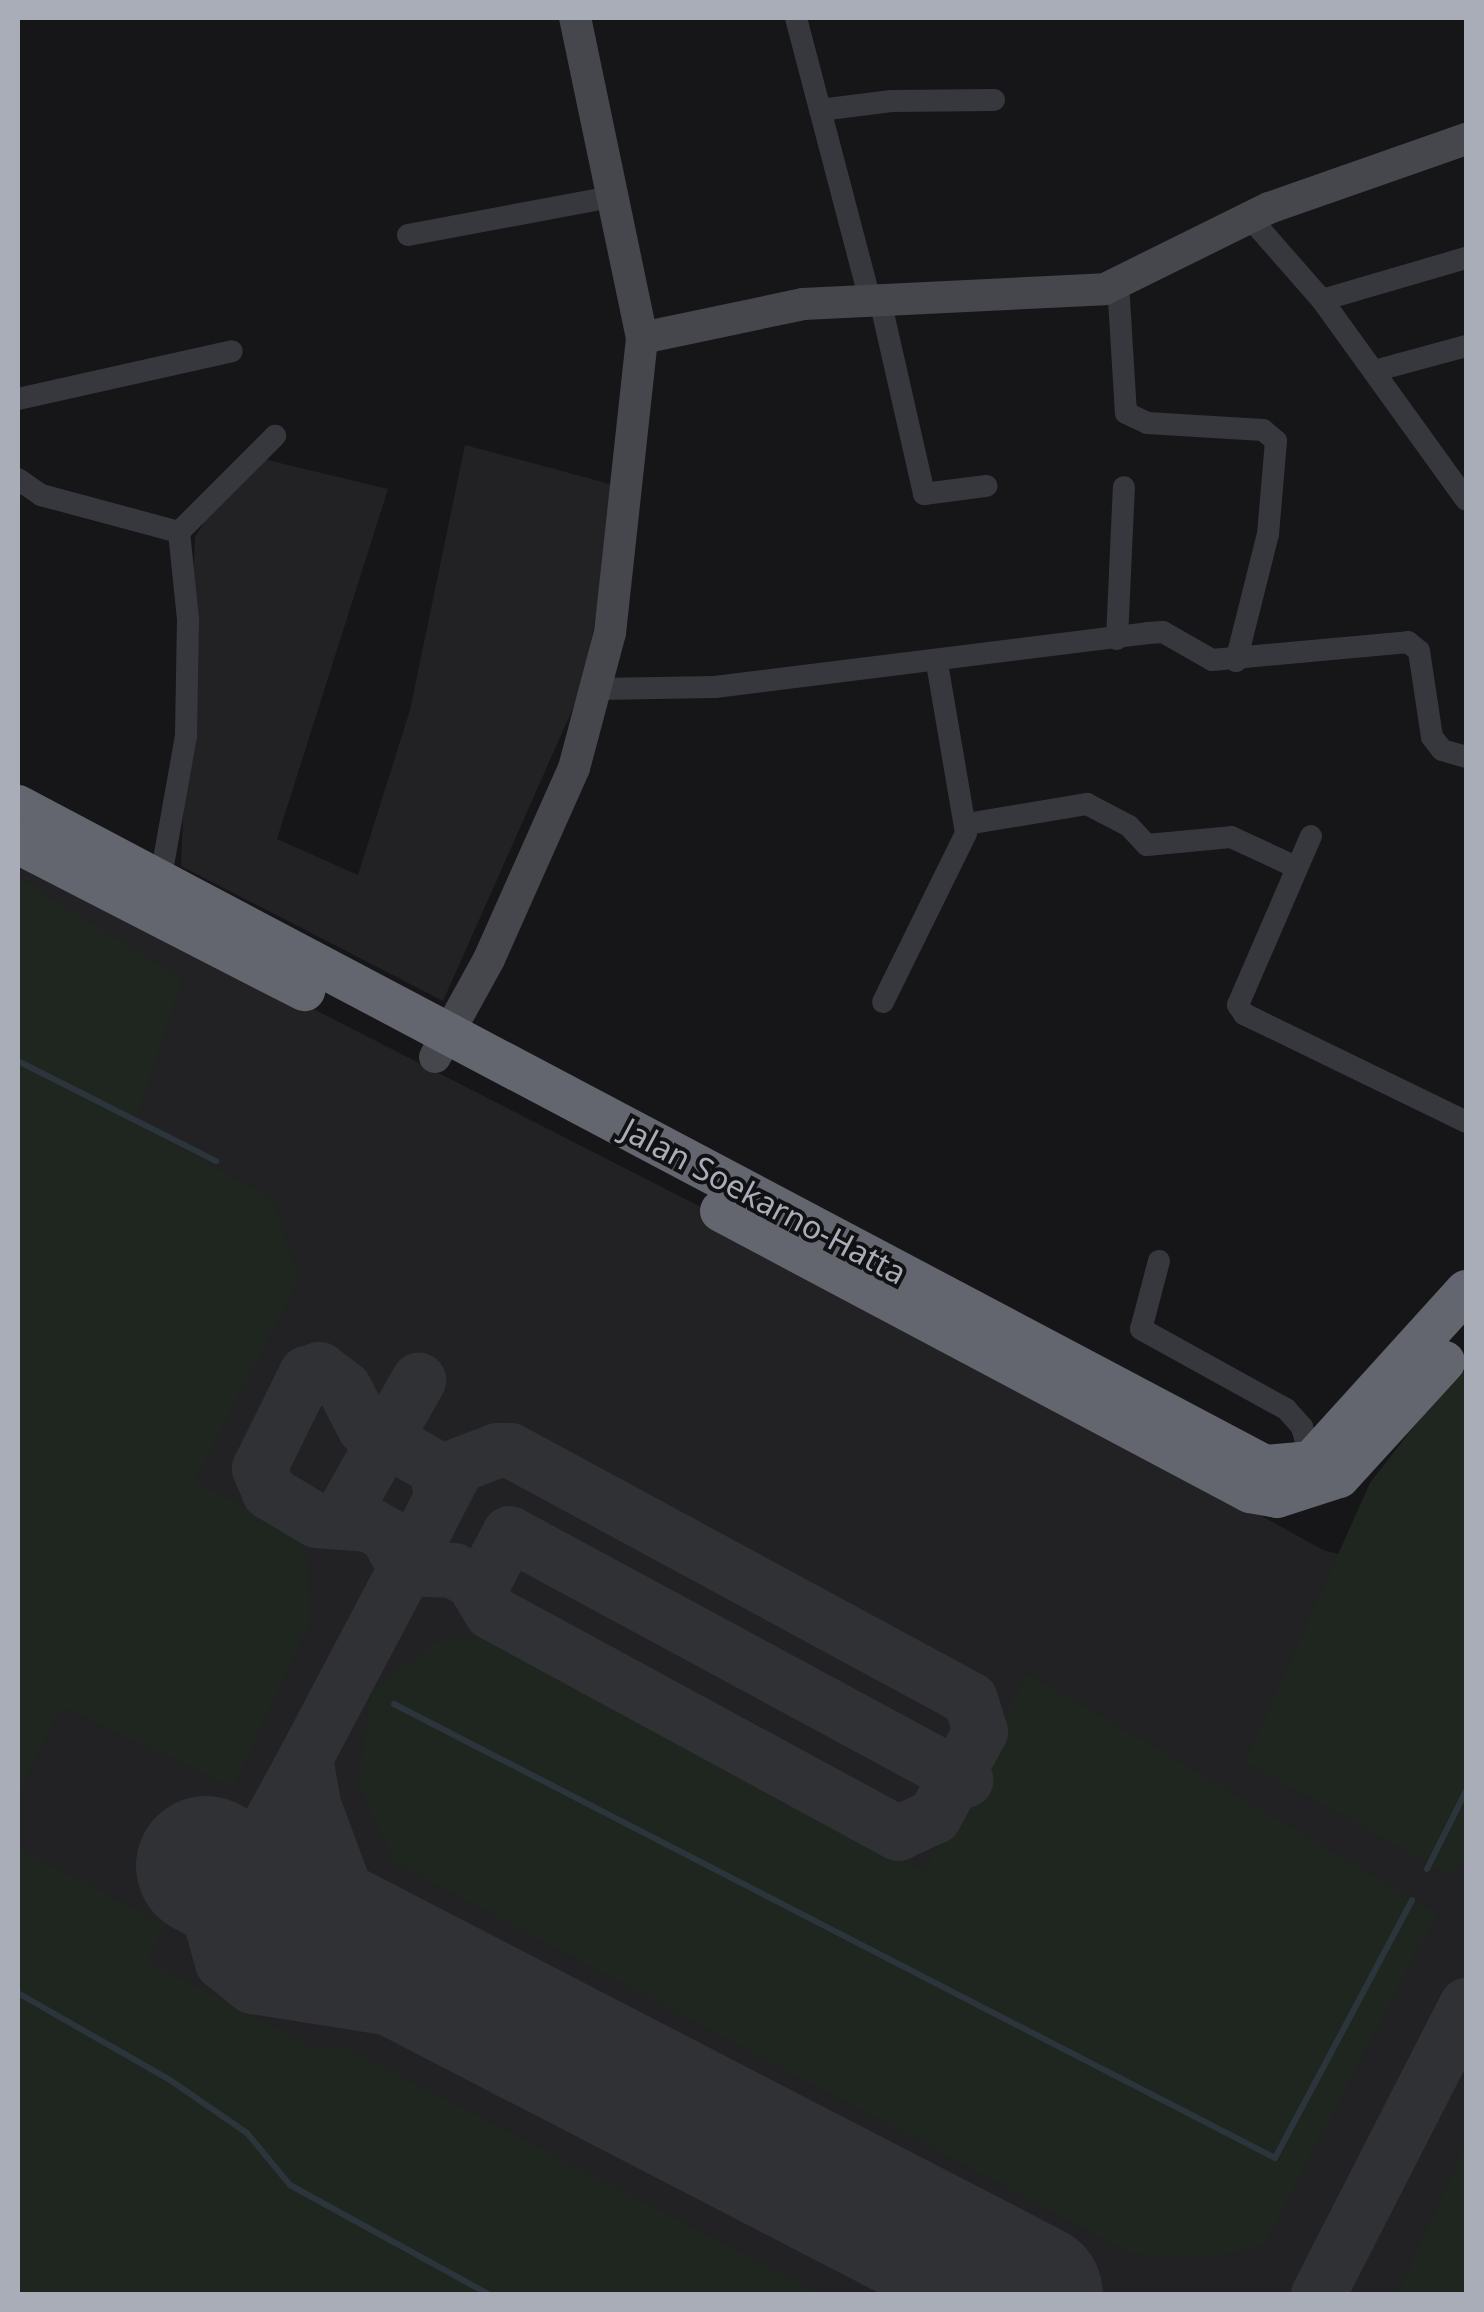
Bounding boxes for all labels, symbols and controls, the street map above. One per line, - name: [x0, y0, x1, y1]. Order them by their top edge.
- street label: Jalan Soekarno-Hatta: [615, 1110, 913, 1292]

